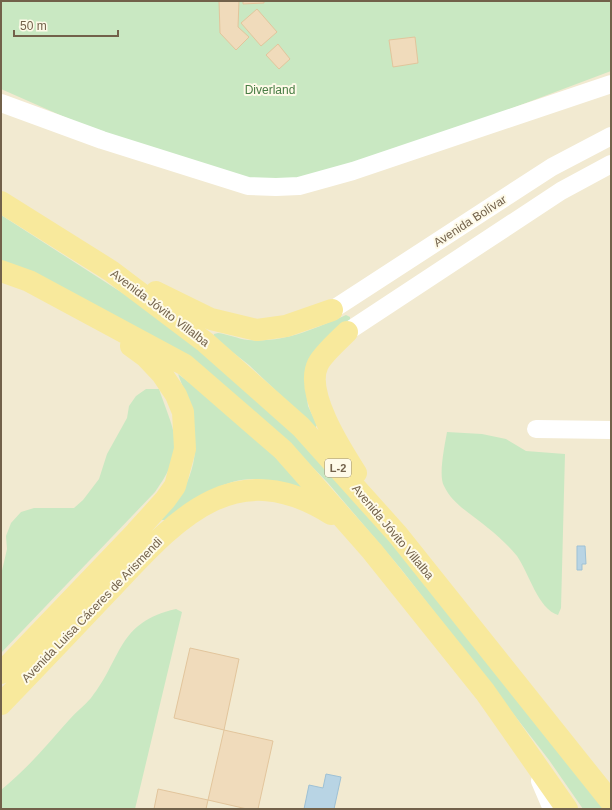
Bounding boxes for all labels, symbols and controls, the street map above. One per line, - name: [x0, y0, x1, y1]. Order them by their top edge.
- scale bar: [14, 12, 118, 38]
- text: 50 m: [20, 19, 47, 33]
- park label: Diverland: [245, 83, 295, 97]
- street label: Avenida Bolívar: [431, 192, 509, 250]
- street label: Avenida Jóvito Villalba: [108, 266, 212, 350]
- road number: L-2: [325, 459, 351, 477]
- street label: Avenida Jóvito Villalba: [349, 482, 437, 583]
- street label: Avenida Luisa Cáceres de Arismendi: [19, 535, 165, 685]

